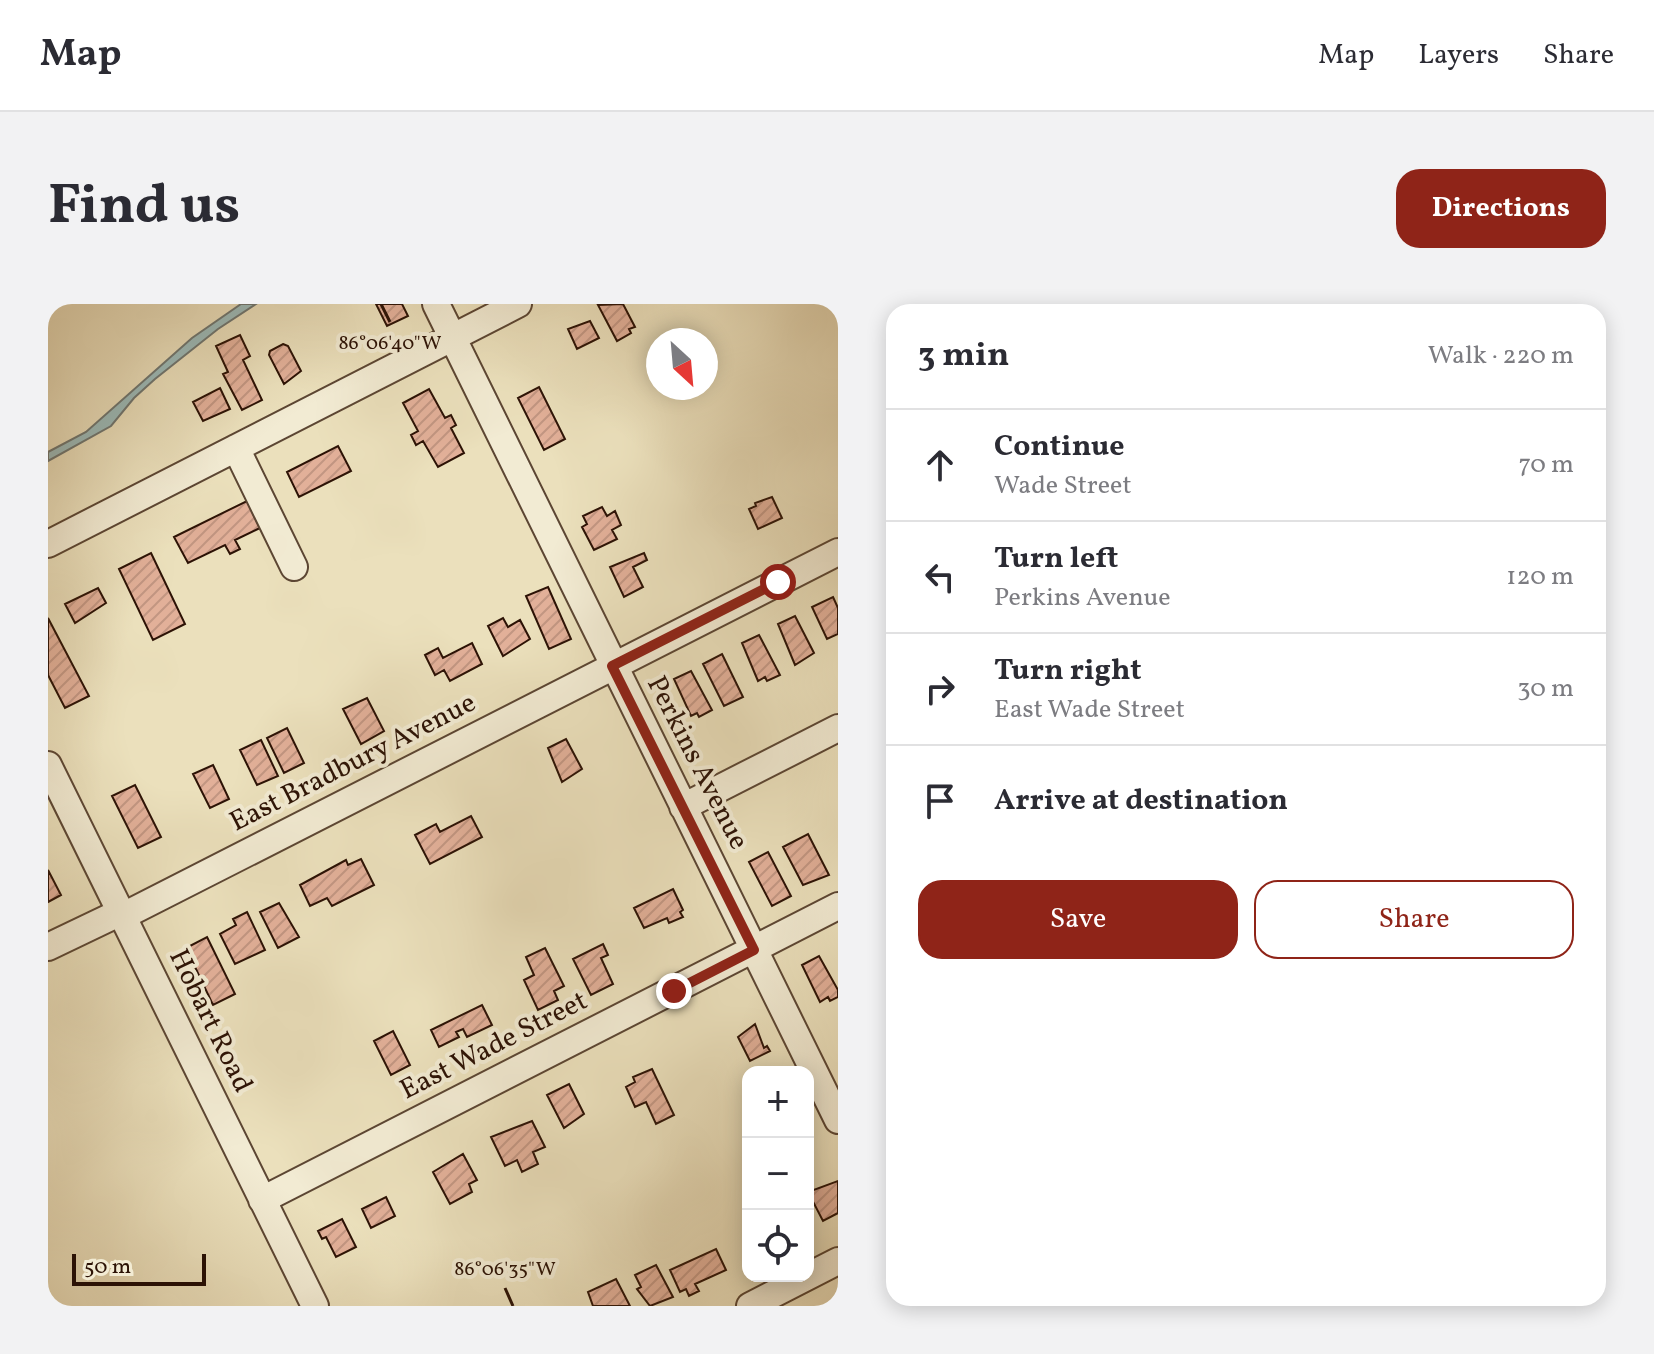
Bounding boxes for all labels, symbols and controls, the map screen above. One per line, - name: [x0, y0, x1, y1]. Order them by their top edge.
- text: Map: [40, 29, 121, 82]
- text: Map: [1318, 36, 1374, 75]
- text: Layers: [1418, 36, 1499, 75]
- text: Share: [1543, 36, 1614, 75]
- text: Find us: [48, 169, 240, 247]
- button: Directions: [1396, 169, 1606, 248]
- north arrow: [646, 328, 718, 400]
- text: 86°06'40"W: [338, 330, 442, 358]
- text: 3 min: [918, 333, 1009, 380]
- text: Walk · 220 m: [1428, 338, 1574, 374]
- text: Continue: [994, 426, 1125, 468]
- icon: ahead: [918, 443, 962, 487]
- text: 70 m: [1519, 447, 1574, 483]
- text: Wade Street: [994, 468, 1132, 504]
- text: Turn left: [994, 538, 1118, 580]
- icon: left: [918, 555, 962, 599]
- text: 120 m: [1506, 559, 1574, 595]
- route start: [760, 564, 796, 600]
- text: Perkins Avenue: [994, 580, 1171, 616]
- text: Turn right: [994, 650, 1142, 692]
- icon: right: [918, 667, 962, 711]
- street label: Perkins Avenue: [636, 669, 758, 857]
- text: 30 m: [1517, 671, 1574, 707]
- street label: East Bradbury Avenue: [223, 684, 483, 842]
- text: East Wade Street: [994, 692, 1185, 728]
- icon: arrive: [918, 779, 962, 823]
- text: Arrive at destination: [994, 780, 1288, 822]
- button: Save: [918, 880, 1238, 959]
- button: Share: [1254, 880, 1574, 959]
- street label: Hobart Road: [158, 943, 262, 1099]
- route end: [656, 973, 692, 1009]
- street label: East Wade Street: [394, 982, 594, 1110]
- map controls: [742, 1066, 814, 1282]
- button: +: [742, 1066, 814, 1138]
- button: −: [742, 1138, 814, 1210]
- button: locate: [742, 1210, 814, 1282]
- scale bar: [72, 1250, 206, 1286]
- text: 50 m: [84, 1252, 131, 1283]
- text: 86°06'35"W: [454, 1256, 556, 1284]

